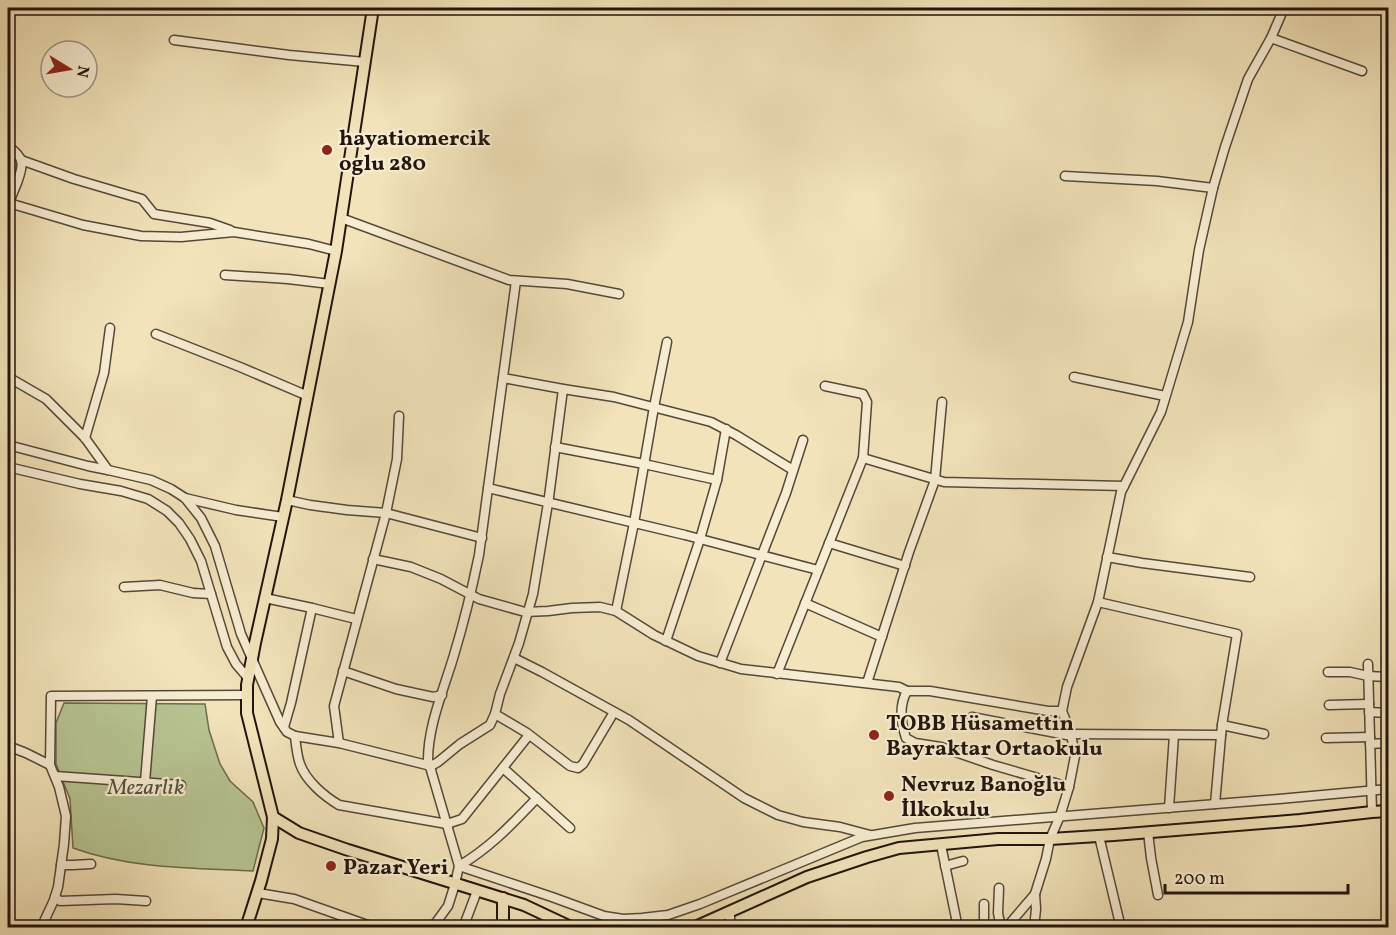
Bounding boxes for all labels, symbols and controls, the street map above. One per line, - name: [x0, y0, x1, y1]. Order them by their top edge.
- north arrow: [39, 39, 99, 99]
- text: N: [70, 64, 94, 80]
- place label: hayatiomercik oglu 280: [339, 124, 491, 180]
- marker: hayatiomercik oglu 280: [320, 143, 334, 157]
- place label: TOBB Hüsamettin Bayraktar Ortaokulu: [886, 709, 1103, 765]
- marker: TOBB Hüsamettin Bayraktar Ortaokulu: [867, 728, 881, 742]
- place label: Nevruz Banoğlu İlkokulu: [901, 770, 1066, 826]
- park label: Mezarlık: [107, 773, 184, 804]
- marker: Nevruz Banoğlu İlkokulu: [882, 789, 896, 803]
- place label: Pazar Yeri: [343, 853, 449, 884]
- scale bar: [1165, 857, 1348, 895]
- marker: Pazar Yeri: [324, 859, 338, 873]
- text: 200 m: [1174, 867, 1225, 892]

